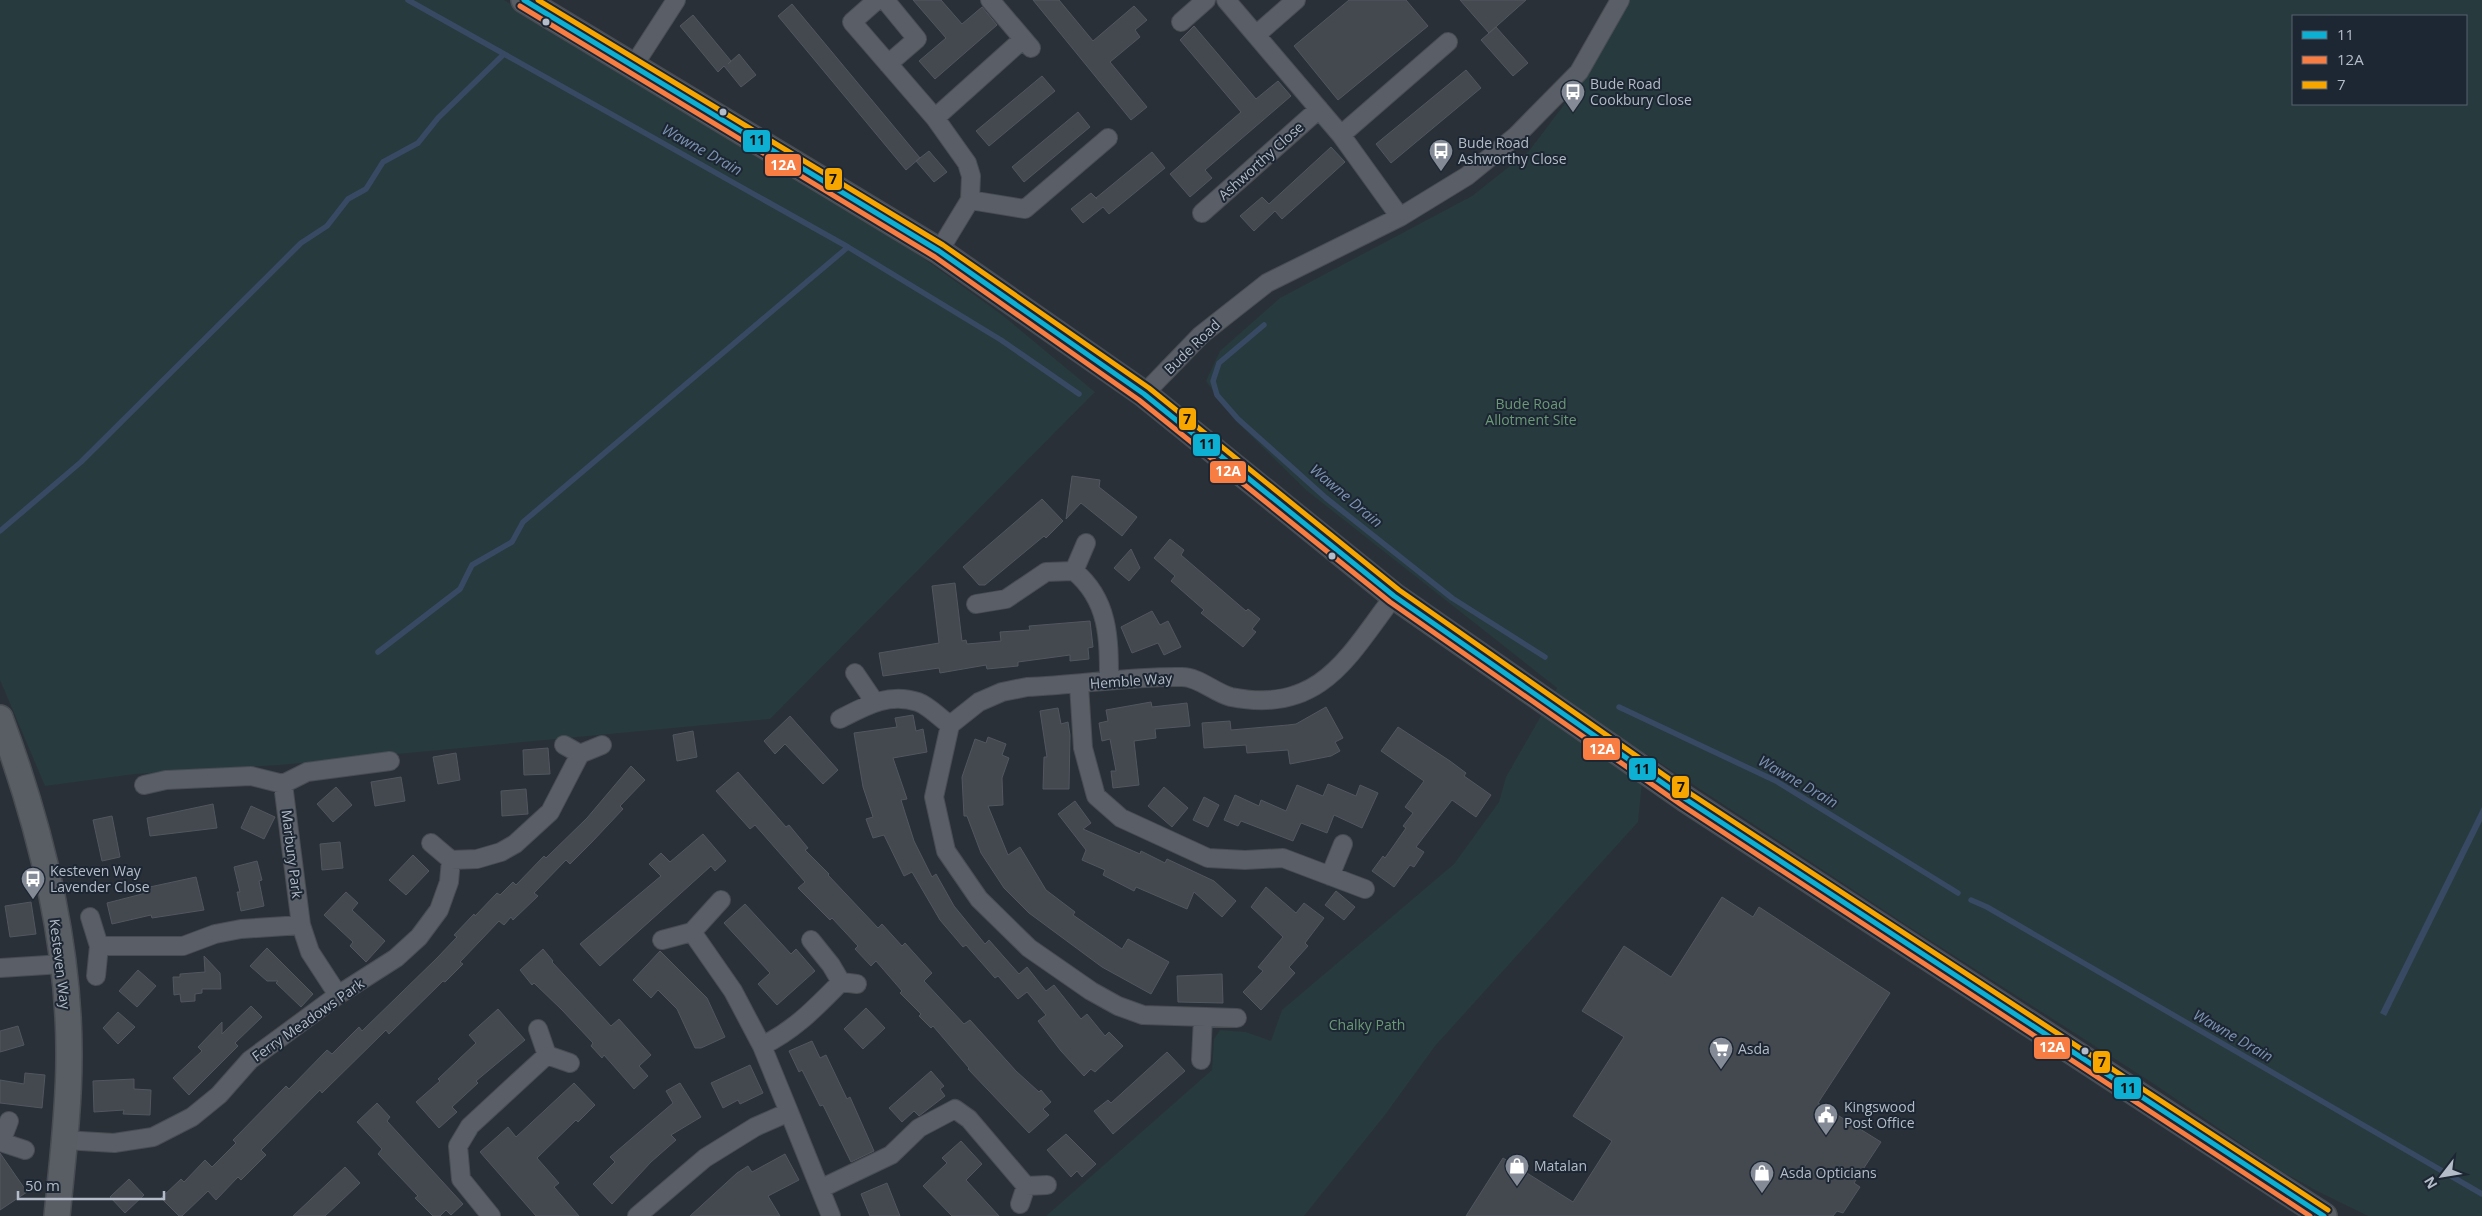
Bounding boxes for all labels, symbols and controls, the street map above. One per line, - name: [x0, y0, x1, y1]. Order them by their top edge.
- legend: [2292, 15, 2467, 105]
- unlabelled marker: [541, 17, 551, 27]
- text: 11: [2337, 24, 2354, 44]
- text: 12A: [2337, 49, 2364, 69]
- place label: Bude Road Cookbury Close: [1590, 74, 1692, 109]
- text: 7: [2337, 74, 2346, 94]
- bus stop icon: Bude Road Cookbury Close: [1560, 79, 1586, 113]
- unlabelled marker: [718, 107, 728, 117]
- street label: Ashworthy Close: [1214, 117, 1307, 204]
- water label: Wawne Drain: [659, 119, 746, 179]
- line badge: 11: [742, 129, 771, 153]
- text: 11: [749, 130, 765, 149]
- place label: Bude Road Ashworthy Close: [1458, 133, 1567, 168]
- bus stop icon: Bude Road Ashworthy Close: [1428, 138, 1454, 172]
- line badge: 12A: [764, 153, 802, 177]
- text: 12A: [770, 155, 796, 174]
- line badge: 7: [824, 167, 843, 191]
- text: 7: [829, 169, 837, 188]
- street label: Bude Road: [1159, 315, 1224, 378]
- park label: Bude Road Allotment Site: [1485, 394, 1577, 429]
- line badge: 7: [1178, 407, 1197, 431]
- text: 7: [1183, 409, 1191, 428]
- line badge: 11: [1192, 433, 1221, 457]
- text: 11: [1199, 434, 1215, 453]
- water label: Wawne Drain: [1306, 459, 1387, 531]
- line badge: 12A: [1209, 460, 1247, 484]
- text: 12A: [1215, 461, 1241, 480]
- unlabelled marker: [1327, 551, 1337, 561]
- street label: Hemble Way: [1089, 668, 1174, 693]
- line badge: 12A: [1582, 737, 1621, 761]
- text: 12A: [1589, 739, 1615, 758]
- water label: Wawne Drain: [1755, 750, 1842, 812]
- line badge: 11: [1628, 757, 1657, 781]
- text: 11: [1634, 759, 1650, 778]
- line badge: 7: [1671, 775, 1690, 799]
- text: 7: [1677, 777, 1685, 796]
- street label: Marbury Park: [278, 809, 307, 900]
- place label: Kesteven Way Lavender Close: [50, 861, 150, 896]
- bus stop icon: Kesteven Way Lavender Close: [20, 866, 46, 900]
- street label: Kesteven Way: [46, 918, 76, 1011]
- street label: Ferry Meadows Park: [248, 973, 368, 1065]
- water label: Wawne Drain: [2190, 1004, 2277, 1066]
- park label: Chalky Path: [1329, 1015, 1405, 1034]
- supermarket icon: Asda: [1708, 1036, 1734, 1070]
- line badge: 12A: [2033, 1036, 2071, 1060]
- text: 12A: [2039, 1037, 2065, 1056]
- place label: Asda: [1738, 1039, 1770, 1058]
- unlabelled marker: [2080, 1046, 2090, 1056]
- line badge: 7: [2092, 1050, 2111, 1074]
- text: 7: [2098, 1052, 2106, 1071]
- line badge: 11: [2113, 1076, 2142, 1100]
- text: 11: [2120, 1078, 2136, 1097]
- place label: Kingswood Post Office: [1844, 1097, 1915, 1132]
- public building icon: Kingswood Post Office: [1813, 1102, 1839, 1136]
- north arrow: [2417, 1151, 2467, 1201]
- shop icon: Matalan: [1504, 1153, 1530, 1187]
- place label: Matalan: [1534, 1156, 1587, 1175]
- shop icon: Asda Opticians: [1749, 1160, 1775, 1194]
- place label: Asda Opticians: [1780, 1163, 1877, 1182]
- scale bar: [18, 1168, 164, 1200]
- text: N: [2419, 1173, 2442, 1193]
- text: 50 m: [25, 1175, 60, 1195]

